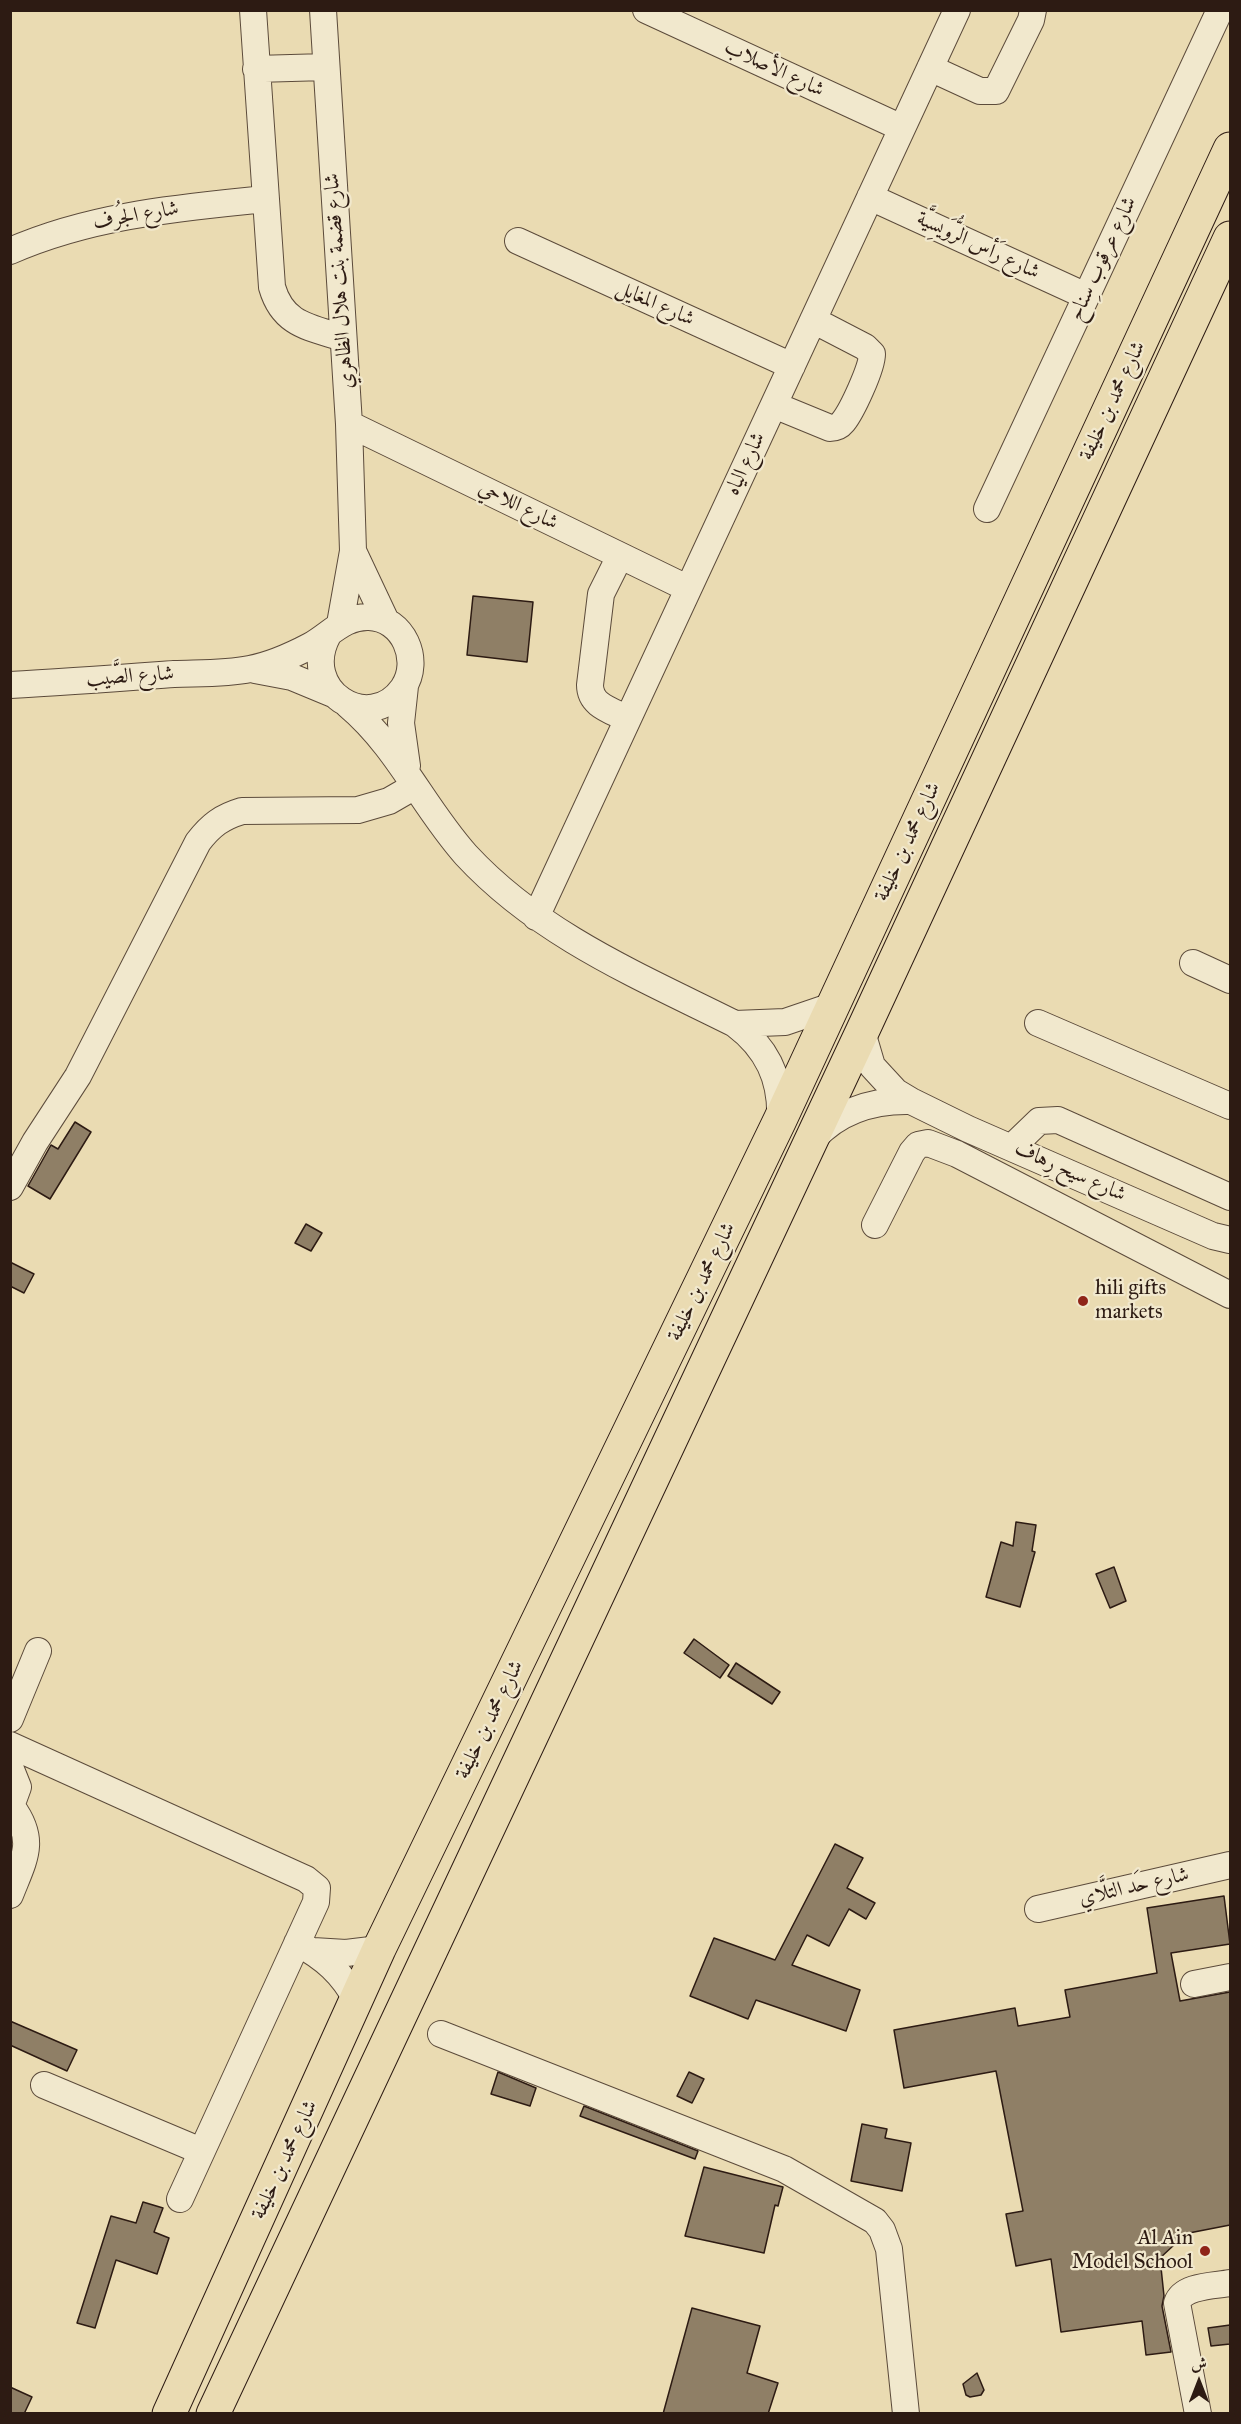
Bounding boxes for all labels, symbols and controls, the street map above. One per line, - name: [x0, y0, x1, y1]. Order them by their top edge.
- street label: شارع الأصلاب: [720, 35, 828, 103]
- street label: شارع قضمة بنت هلال الظاهري: [320, 172, 360, 390]
- street label: شارع عرقوب سِناح: [1063, 193, 1143, 325]
- street label: شارع الجُرف: [91, 196, 181, 236]
- street label: شارع رَأس الرُّوَيسِيَّة: [912, 206, 1044, 286]
- street label: شارع المغايل: [612, 276, 698, 332]
- street label: شارع محمد بن خليفة: [1074, 337, 1152, 465]
- street label: شارع الياه: [720, 428, 772, 500]
- street label: شارع اللاحي: [474, 476, 562, 536]
- street label: شارع الصَّيب: [85, 661, 175, 693]
- street label: شارع محمد بن خليفة: [869, 778, 947, 906]
- street label: شارع سيح رِهاف: [1010, 1136, 1130, 1208]
- street label: شارع محمد بن خليفة: [662, 1219, 742, 1345]
- place label: hili gifts markets: [1095, 1276, 1166, 1326]
- marker: hili gifts markets: [1076, 1294, 1090, 1308]
- street label: شارع محمد بن خليفة: [450, 1657, 530, 1783]
- street label: شارع حَد التلَّاي: [1077, 1862, 1191, 1912]
- street label: شارع محمد بن خليفة: [246, 2096, 324, 2224]
- place label: Al Ain Model School: [1072, 2226, 1193, 2276]
- marker: Al Ain Model School: [1198, 2244, 1212, 2258]
- north arrow: [1169, 2352, 1229, 2412]
- text: ش: [1191, 2354, 1207, 2373]

